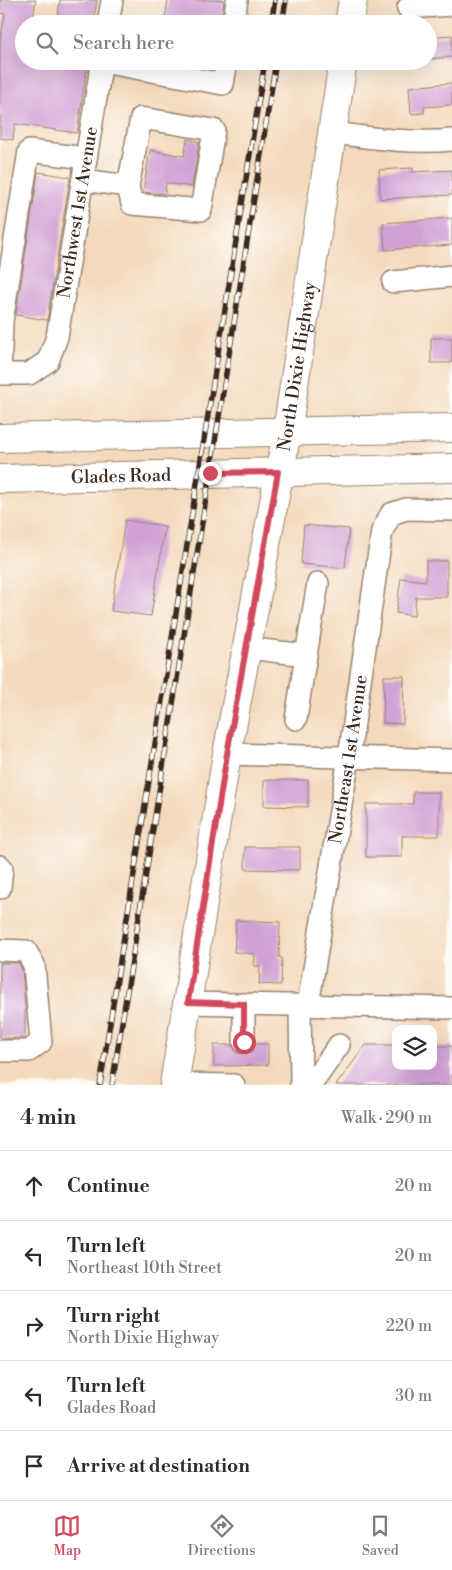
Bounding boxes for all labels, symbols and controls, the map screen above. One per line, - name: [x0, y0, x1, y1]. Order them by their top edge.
- search box: [15, 15, 437, 70]
- icon: search: [33, 29, 61, 57]
- text: Search here: [73, 31, 174, 55]
- street label: Northwest 1st Avenue: [53, 125, 103, 300]
- street label: North Dixie Highway: [273, 280, 322, 453]
- route end: [199, 462, 222, 485]
- street label: Glades Road: [71, 464, 172, 489]
- street label: Northeast 1st Avenue: [324, 673, 373, 845]
- map controls: [392, 1025, 437, 1070]
- button: layers: [392, 1025, 437, 1070]
- route start: [233, 1031, 256, 1054]
- text: 4 min: [20, 1105, 76, 1131]
- text: Walk · 290 m: [341, 1108, 432, 1128]
- icon: ahead: [20, 1172, 48, 1200]
- text: Continue: [67, 1174, 150, 1198]
- text: 20 m: [395, 1176, 432, 1196]
- text: Turn left: [67, 1234, 146, 1258]
- icon: left: [20, 1242, 48, 1270]
- text: 20 m: [395, 1246, 432, 1266]
- text: Northeast 10th Street: [67, 1258, 222, 1278]
- text: Turn right: [67, 1304, 160, 1328]
- icon: right: [20, 1312, 48, 1340]
- text: 220 m: [386, 1316, 432, 1336]
- text: North Dixie Highway: [67, 1328, 219, 1348]
- text: Turn left: [67, 1374, 146, 1398]
- icon: left: [20, 1382, 48, 1410]
- text: 30 m: [395, 1386, 432, 1406]
- text: Glades Road: [67, 1398, 156, 1418]
- icon: arrive: [20, 1452, 48, 1480]
- text: Arrive at destination: [67, 1454, 250, 1478]
- tab: Map: [53, 1512, 81, 1560]
- tab: Directions: [188, 1512, 255, 1560]
- tab: Saved: [362, 1512, 399, 1560]

